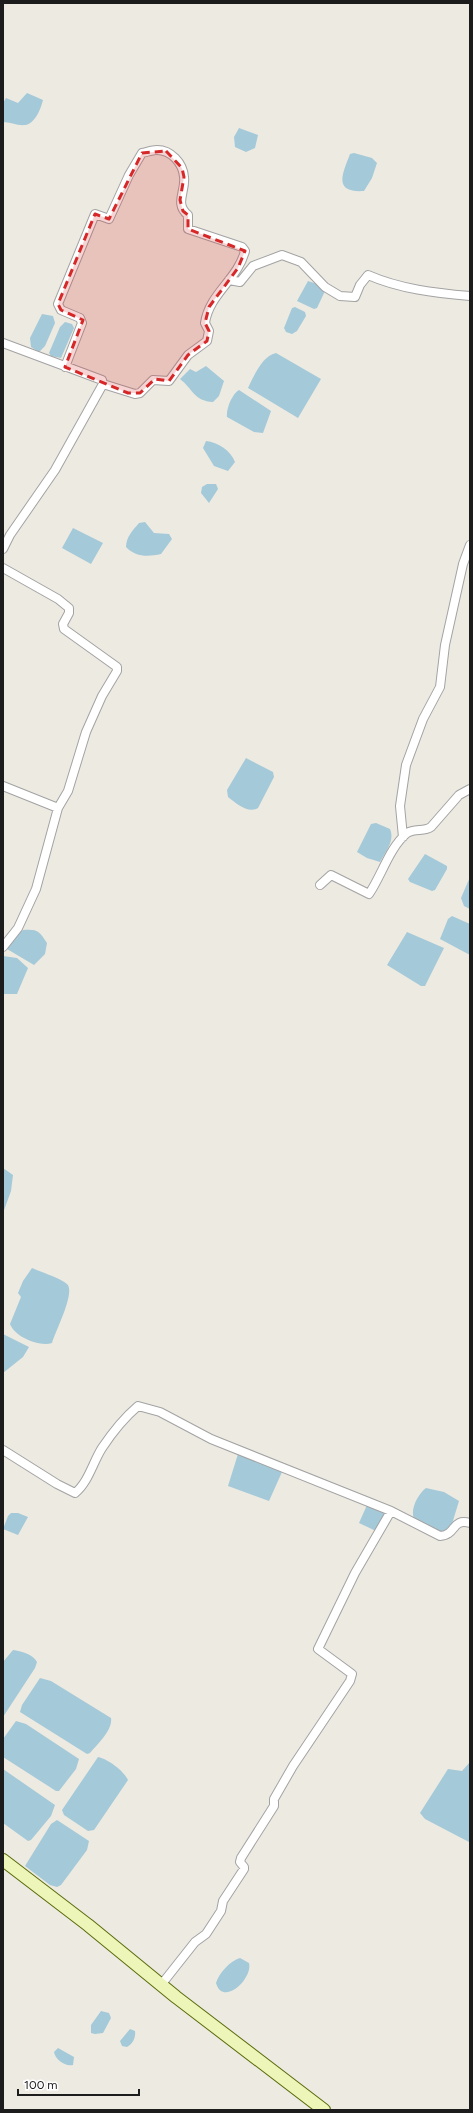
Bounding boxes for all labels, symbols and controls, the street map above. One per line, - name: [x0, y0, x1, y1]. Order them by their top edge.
- scale bar: [18, 2071, 139, 2097]
- text: 100 m: [24, 2078, 58, 2092]

